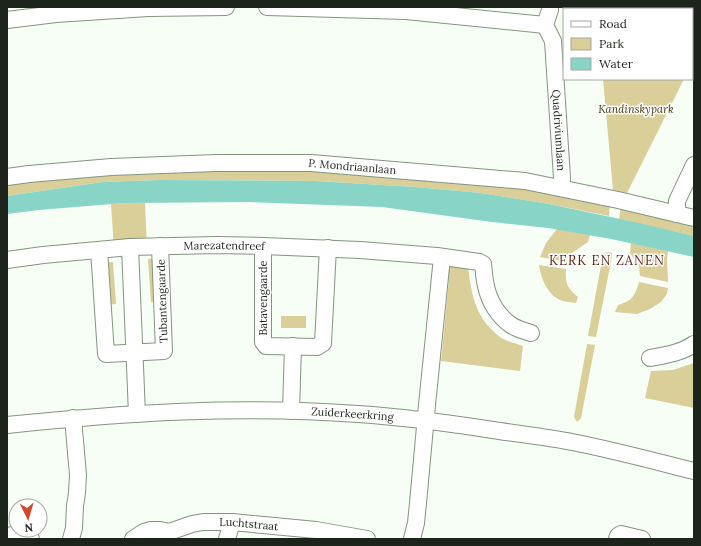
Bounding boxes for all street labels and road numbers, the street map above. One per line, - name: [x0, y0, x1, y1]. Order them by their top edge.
- street label: Quadriviumlaan: [549, 89, 569, 172]
- street label: P. Mondriaanlaan: [308, 156, 397, 177]
- street label: Marezatendreef: [183, 238, 267, 253]
- street label: Tubantengaarde: [154, 259, 170, 343]
- street label: Batavengaarde: [256, 260, 270, 336]
- street label: Zuiderkeerkring: [311, 404, 395, 424]
- street label: Luchtstraat: [219, 515, 280, 533]

